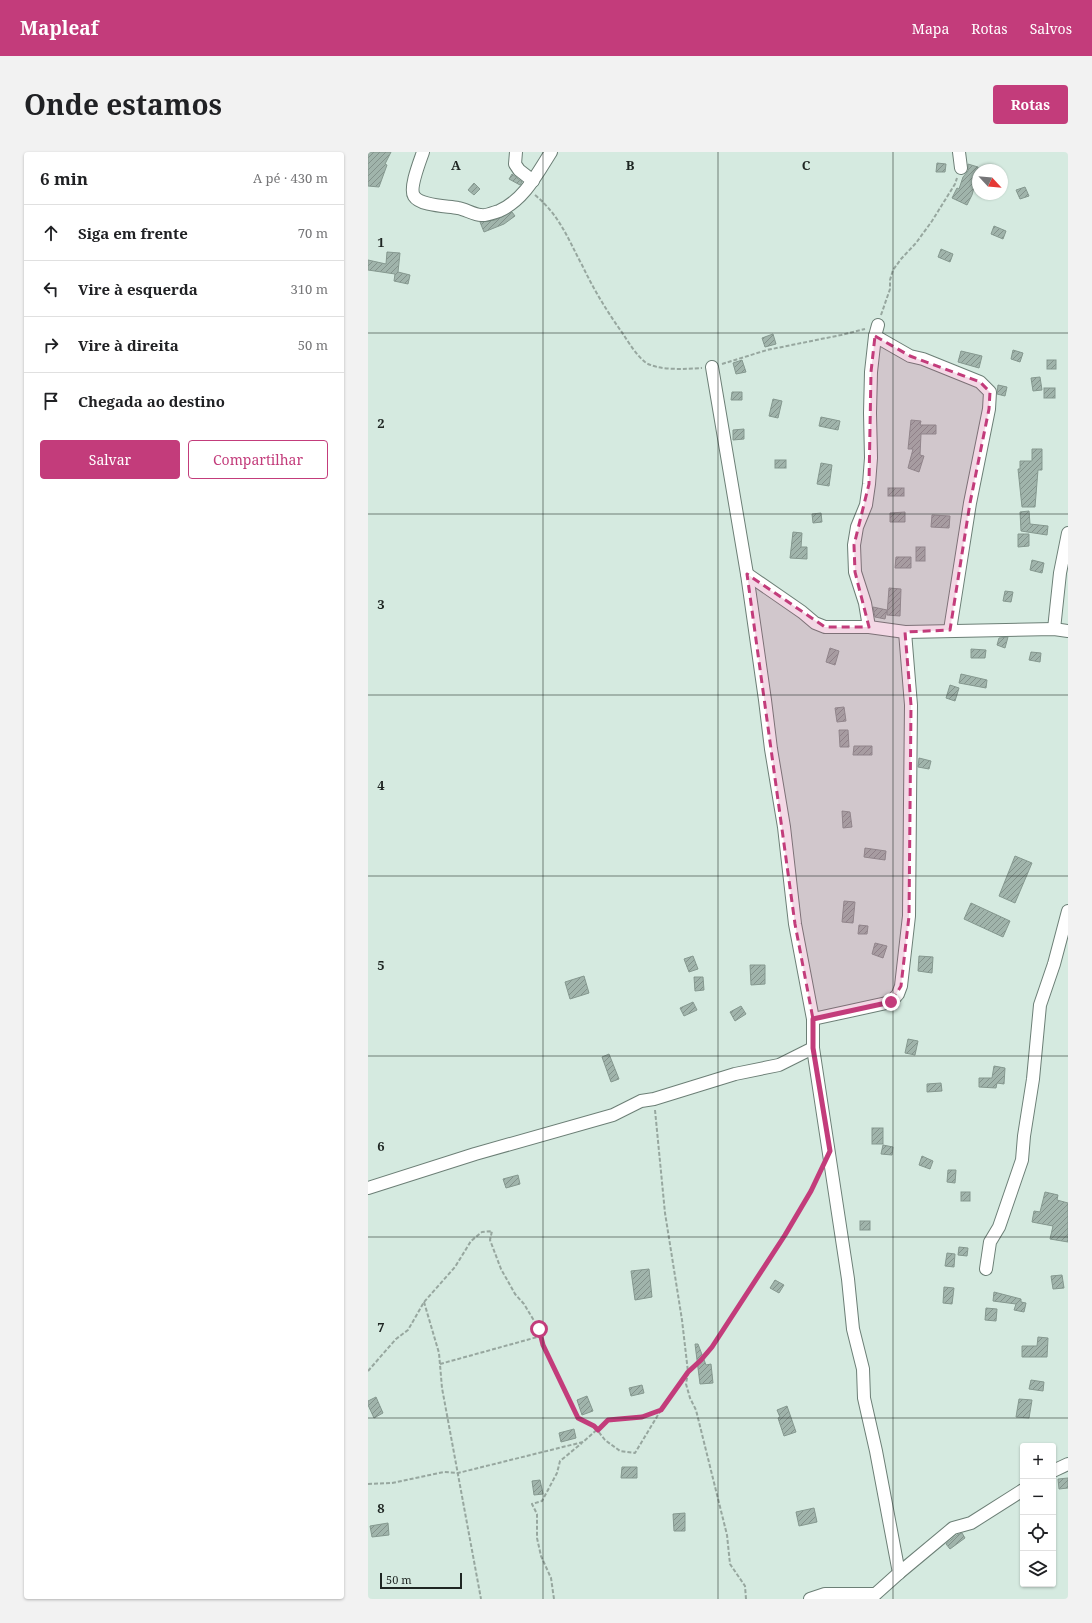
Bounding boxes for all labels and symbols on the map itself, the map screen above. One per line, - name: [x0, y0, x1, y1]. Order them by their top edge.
- text: A: [451, 156, 461, 174]
- text: B: [626, 156, 635, 174]
- text: C: [802, 156, 811, 174]
- north arrow: [972, 164, 1008, 200]
- text: 1: [377, 233, 385, 251]
- text: 2: [377, 414, 385, 432]
- text: 3: [377, 595, 385, 613]
- text: 4: [377, 776, 385, 794]
- text: 5: [377, 956, 385, 974]
- route end: [882, 993, 900, 1011]
- text: 6: [377, 1137, 385, 1155]
- text: 7: [377, 1318, 385, 1336]
- route start: [530, 1320, 548, 1338]
- text: 8: [377, 1499, 385, 1517]
- scale bar: [380, 1571, 462, 1590]

